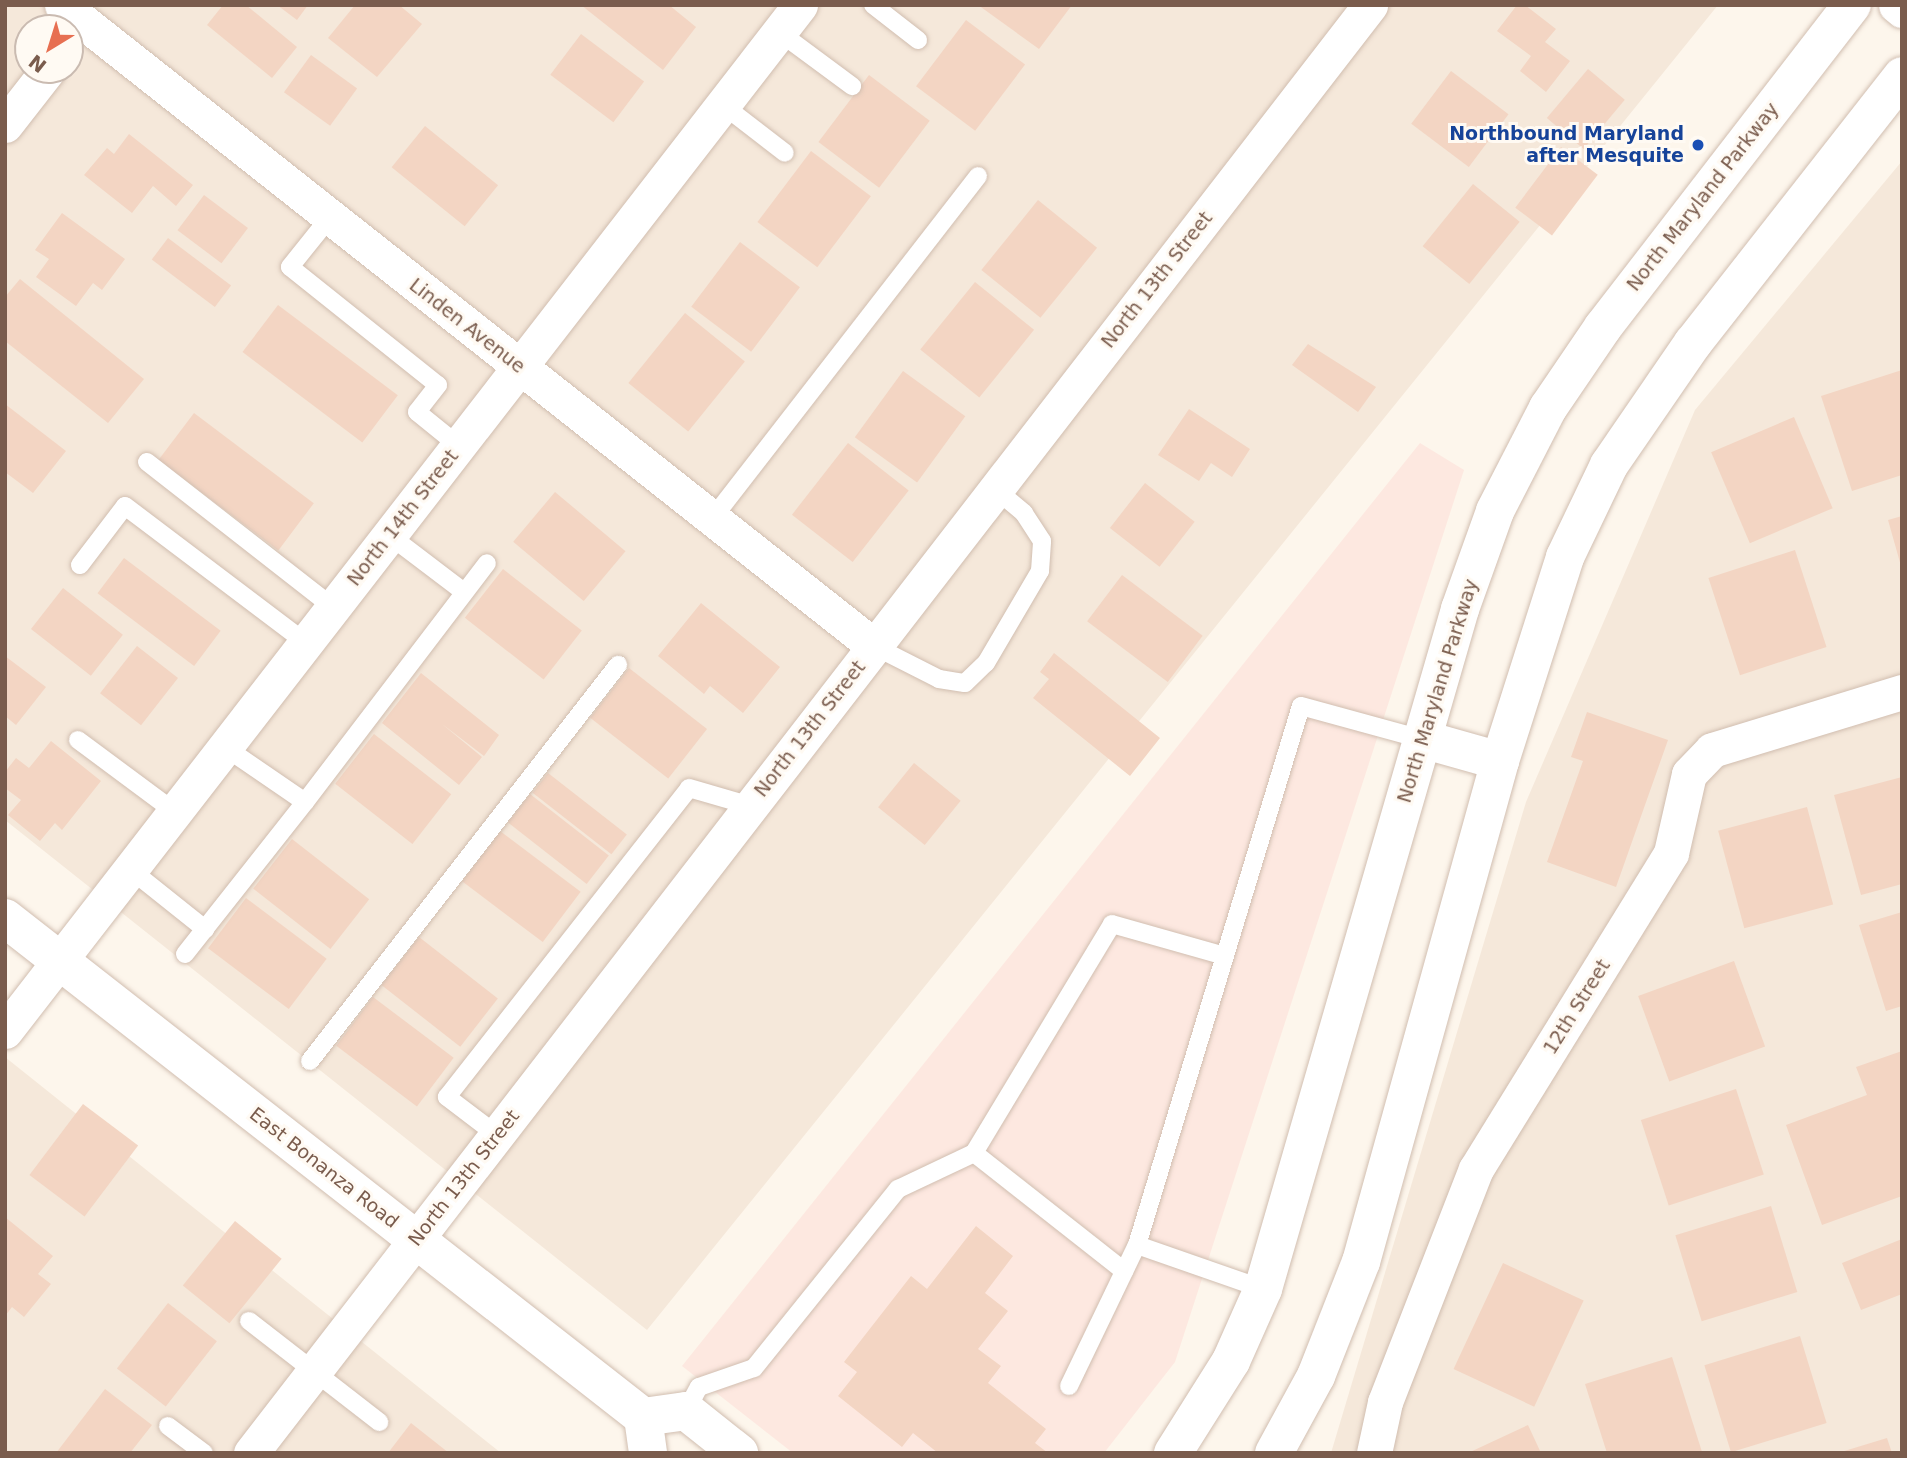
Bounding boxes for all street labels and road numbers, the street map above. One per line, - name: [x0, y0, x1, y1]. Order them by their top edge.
- street label: North Maryland Parkway: [1622, 98, 1784, 296]
- street label: North 13th Street: [1097, 207, 1217, 353]
- street label: Linden Avenue: [405, 274, 529, 378]
- street label: North 14th Street: [343, 445, 463, 591]
- street label: North Maryland Parkway: [1393, 576, 1483, 806]
- street label: North 13th Street: [750, 656, 870, 802]
- street label: 12th Street: [1539, 955, 1615, 1059]
- street label: East Bonanza Road: [245, 1103, 403, 1233]
- street label: North 13th Street: [404, 1105, 524, 1251]

